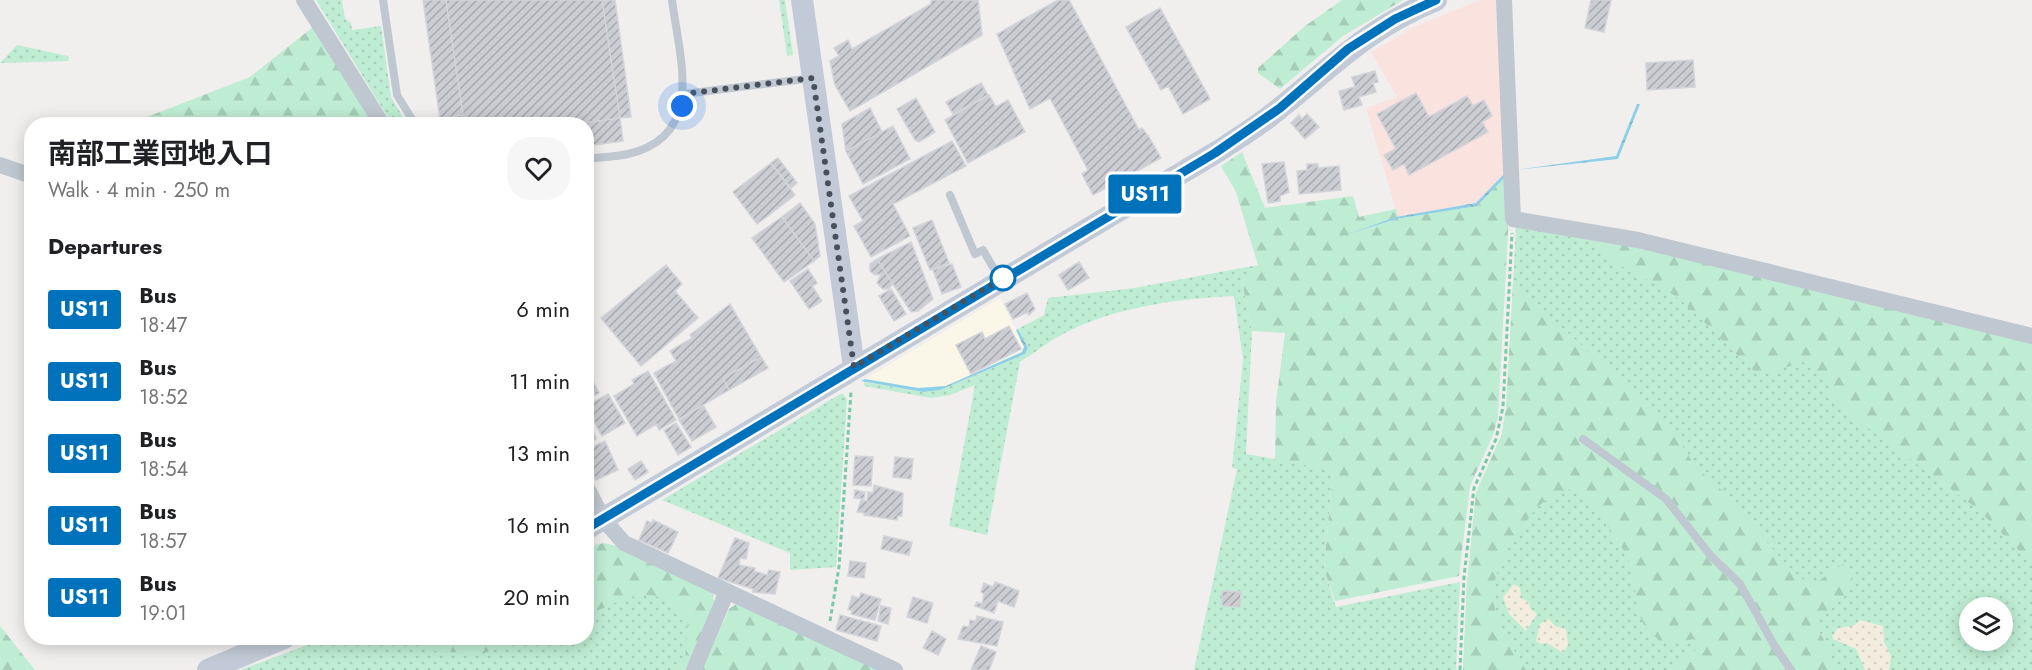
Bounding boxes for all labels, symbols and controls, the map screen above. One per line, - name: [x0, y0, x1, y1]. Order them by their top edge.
- your location: [667, 91, 697, 121]
- text: 南部工業団地入口: [48, 133, 272, 174]
- button: heart: [507, 137, 570, 200]
- line badge: US11: [1103, 174, 1187, 214]
- text: Walk · 4 min · 250 m: [48, 176, 230, 205]
- text: US11: [1120, 179, 1170, 209]
- text: Departures: [48, 230, 162, 262]
- unlabelled marker: [990, 265, 1016, 291]
- text: Bus: [139, 279, 177, 311]
- text: 6 min: [516, 293, 570, 325]
- text: US11: [60, 294, 109, 324]
- text: 18:47: [139, 311, 187, 340]
- text: Bus: [139, 351, 177, 383]
- text: 11 min: [509, 365, 570, 397]
- text: US11: [60, 366, 109, 396]
- text: 18:52: [139, 383, 188, 412]
- text: Bus: [139, 423, 177, 455]
- text: 13 min: [507, 437, 570, 469]
- text: US11: [60, 438, 109, 468]
- text: 18:54: [139, 455, 188, 484]
- text: Bus: [139, 495, 177, 527]
- text: 16 min: [506, 509, 570, 541]
- text: US11: [60, 510, 109, 540]
- text: 18:57: [139, 527, 187, 556]
- text: Bus: [139, 567, 177, 599]
- text: 20 min: [503, 581, 570, 613]
- text: US11: [60, 582, 109, 612]
- map controls: [1959, 597, 2013, 651]
- button: layers: [1959, 597, 2013, 651]
- text: 19:01: [139, 599, 187, 628]

